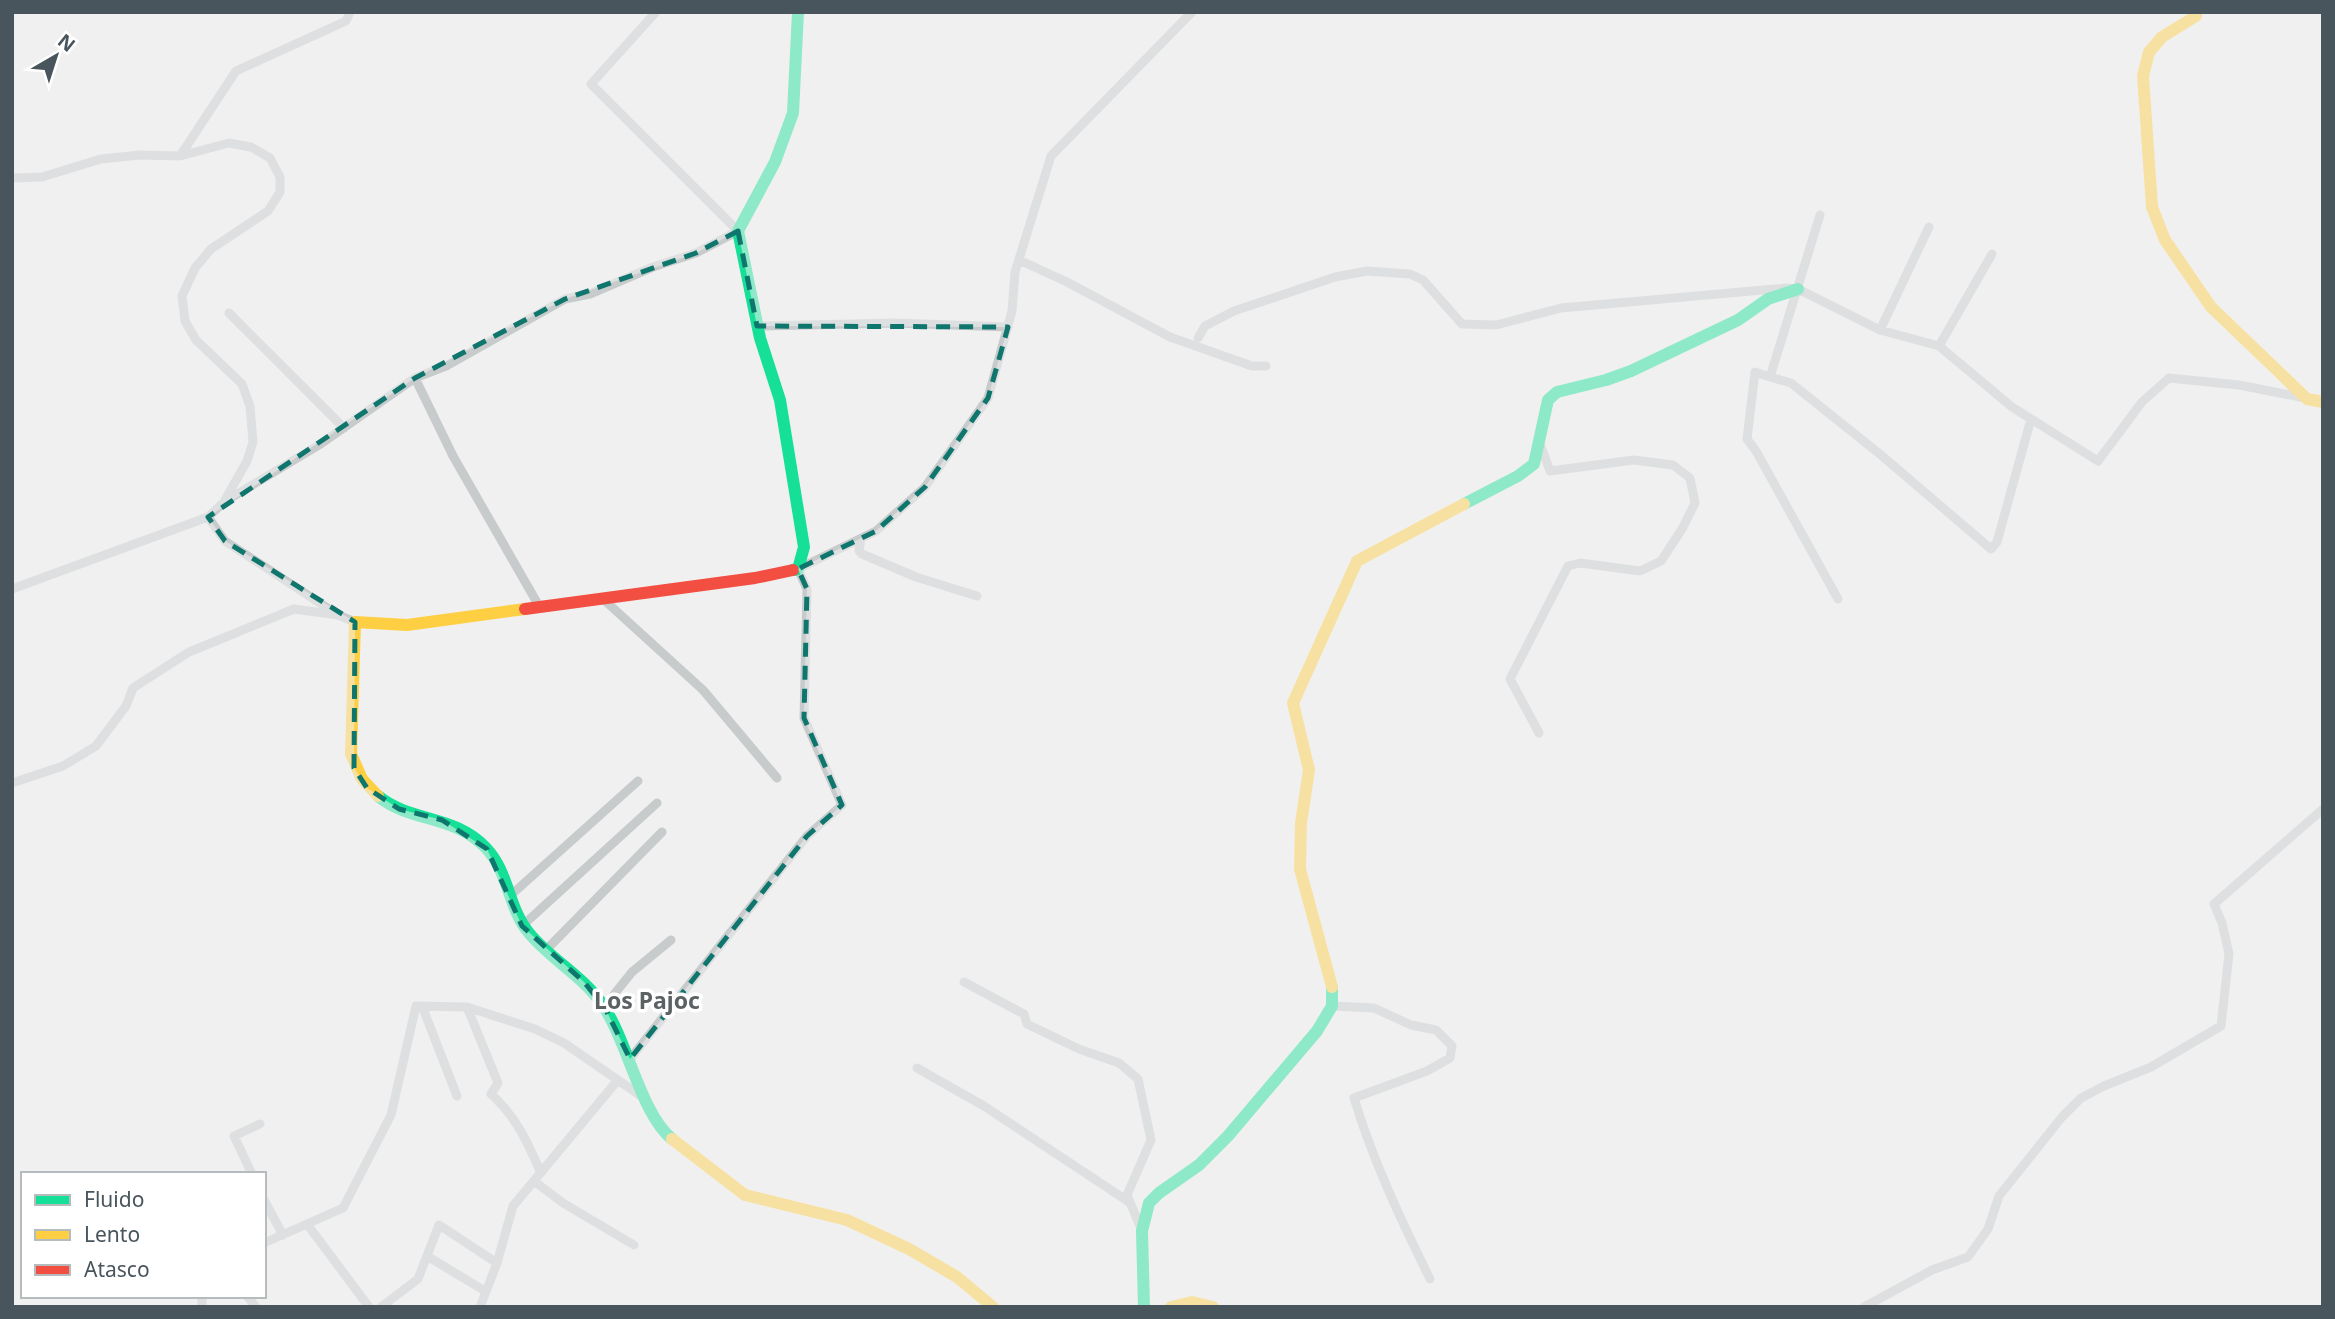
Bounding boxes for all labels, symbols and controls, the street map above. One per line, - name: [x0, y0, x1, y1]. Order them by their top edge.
- north arrow: [21, 21, 91, 91]
- text: N: [53, 28, 81, 58]
- district label: Los Pajoc: [594, 984, 700, 1016]
- legend: [21, 1172, 266, 1298]
- text: Fluido: [84, 1185, 144, 1213]
- text: Lento: [84, 1220, 140, 1248]
- text: Atasco: [84, 1255, 150, 1283]

